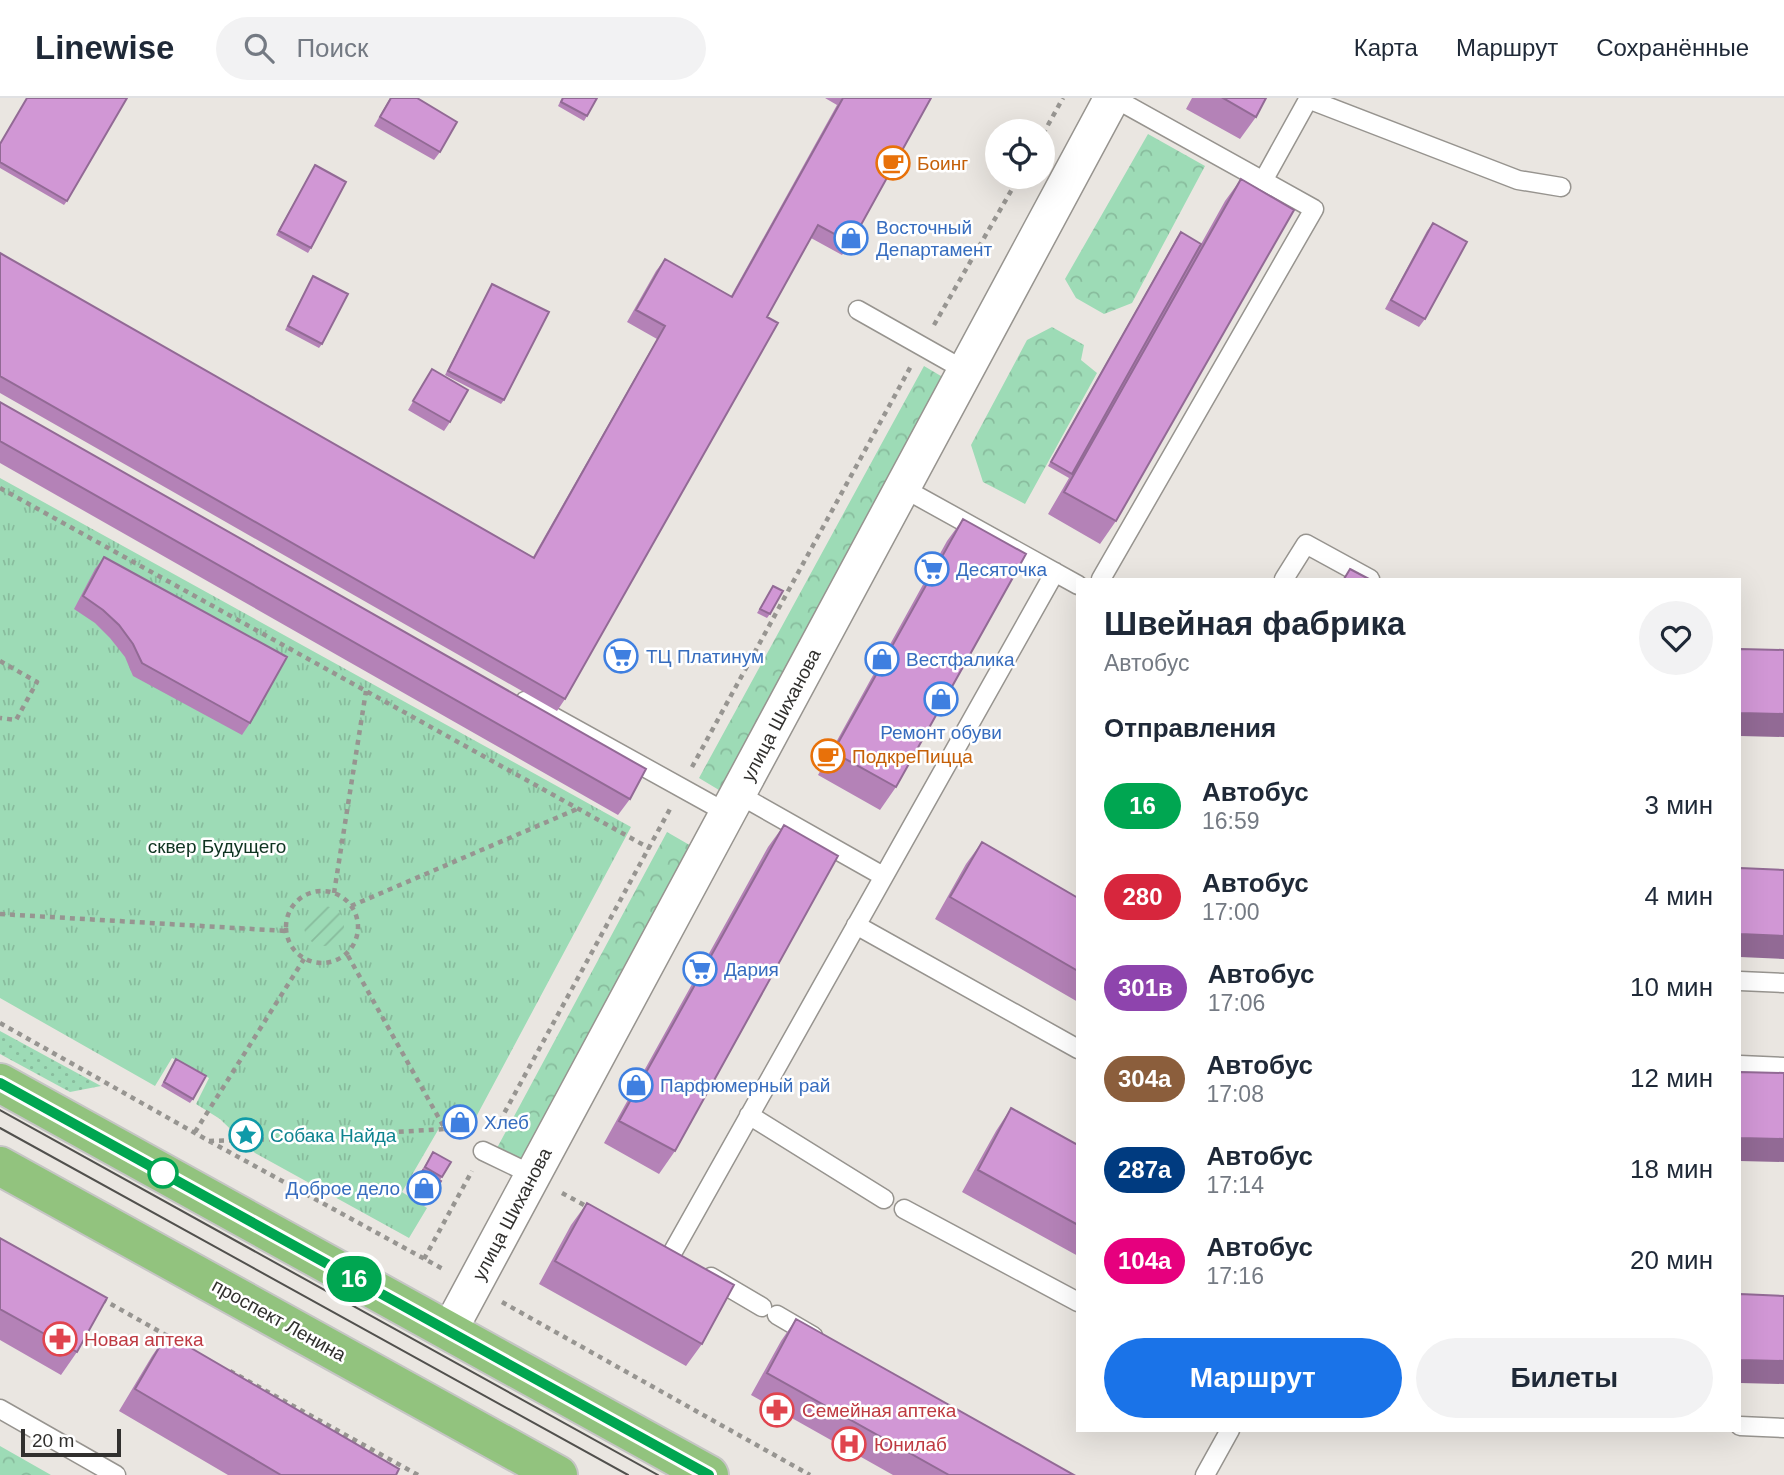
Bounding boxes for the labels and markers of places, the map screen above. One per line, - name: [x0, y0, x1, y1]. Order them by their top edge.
- cafe icon: Боинг: [874, 144, 912, 182]
- place label: Боинг: [917, 153, 968, 174]
- place label: Восточный Департамент: [876, 217, 993, 260]
- shop icon: Восточный Департамент: [832, 219, 870, 257]
- supermarket icon: Десяточка: [913, 550, 951, 588]
- place label: Десяточка: [956, 559, 1047, 580]
- supermarket icon: ТЦ Платинум: [602, 637, 640, 675]
- shop icon: Вестфалика: [863, 640, 901, 678]
- place label: ТЦ Платинум: [646, 646, 764, 667]
- place label: Вестфалика: [906, 649, 1015, 670]
- shop icon: Ремонт обуви: [922, 680, 960, 718]
- place label: Ремонт обуви: [880, 722, 1002, 743]
- cafe icon: ПодкреПицца: [809, 737, 847, 775]
- place label: ПодкреПицца: [852, 746, 973, 767]
- supermarket icon: Дария: [681, 950, 719, 988]
- place label: Дария: [724, 959, 779, 980]
- shop icon: Парфюмерный рай: [617, 1066, 655, 1104]
- place label: Парфюмерный рай: [660, 1075, 830, 1096]
- shop icon: Хлеб: [441, 1103, 479, 1141]
- place label: Хлеб: [484, 1112, 529, 1133]
- place icon: Собака Найда: [227, 1116, 265, 1154]
- place label: Собака Найда: [270, 1125, 397, 1146]
- unlabelled marker: [148, 1158, 178, 1188]
- shop icon: Доброе дело: [405, 1169, 443, 1207]
- place label: Доброе дело: [286, 1178, 400, 1199]
- pharmacy icon: Новая аптека: [41, 1320, 79, 1358]
- place label: Новая аптека: [84, 1329, 204, 1350]
- pharmacy icon: Семейная аптека: [758, 1391, 796, 1429]
- place label: Семейная аптека: [802, 1400, 957, 1421]
- hospital icon: Юнилаб: [830, 1425, 868, 1463]
- place label: Юнилаб: [874, 1434, 947, 1455]

